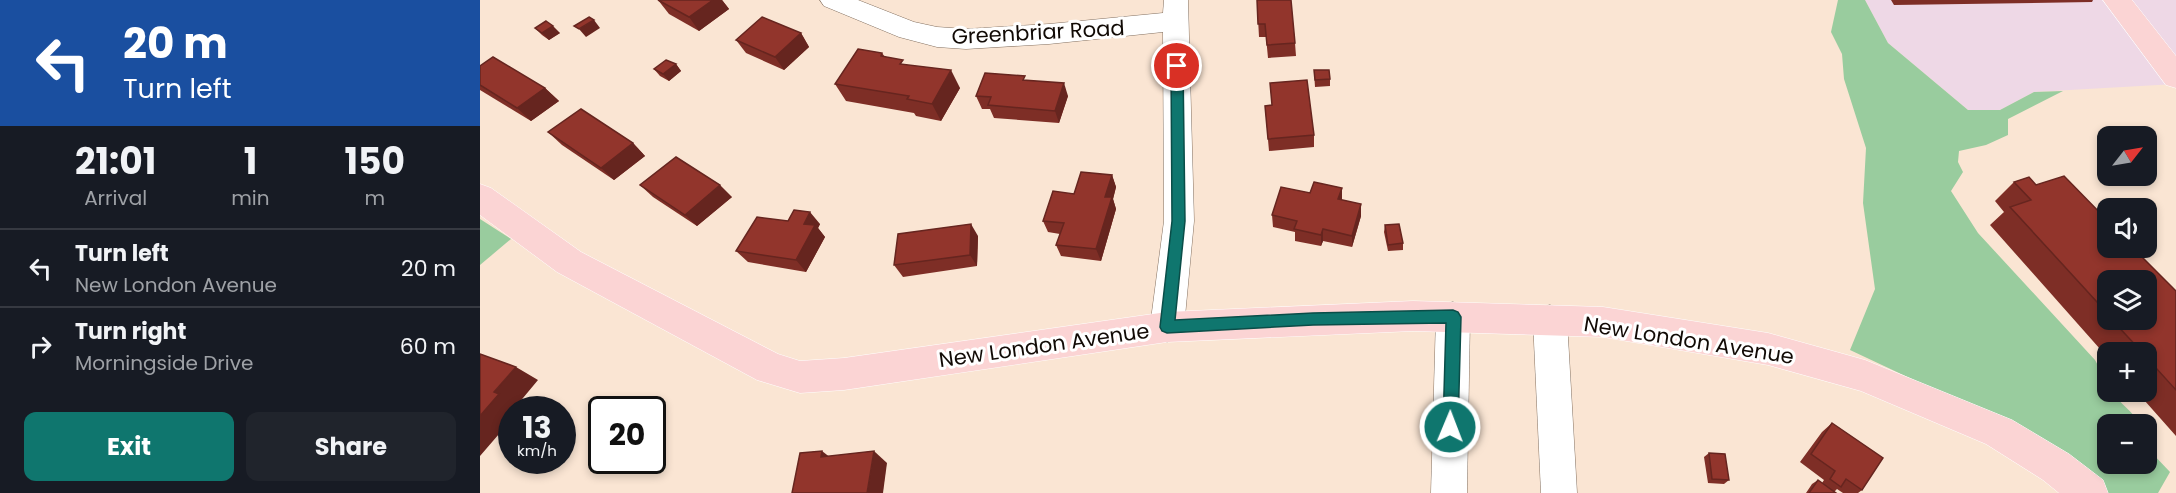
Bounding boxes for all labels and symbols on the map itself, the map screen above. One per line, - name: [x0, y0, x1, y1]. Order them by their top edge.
- street label: Greenbriar Road: [951, 13, 1125, 51]
- pin: [1151, 40, 1202, 91]
- north arrow: [2097, 126, 2157, 186]
- street label: New London Avenue: [1582, 309, 1796, 371]
- street label: New London Avenue: [937, 316, 1151, 374]
- position arrow: [1418, 395, 1482, 459]
- speed limit sign: 20: [588, 396, 666, 474]

